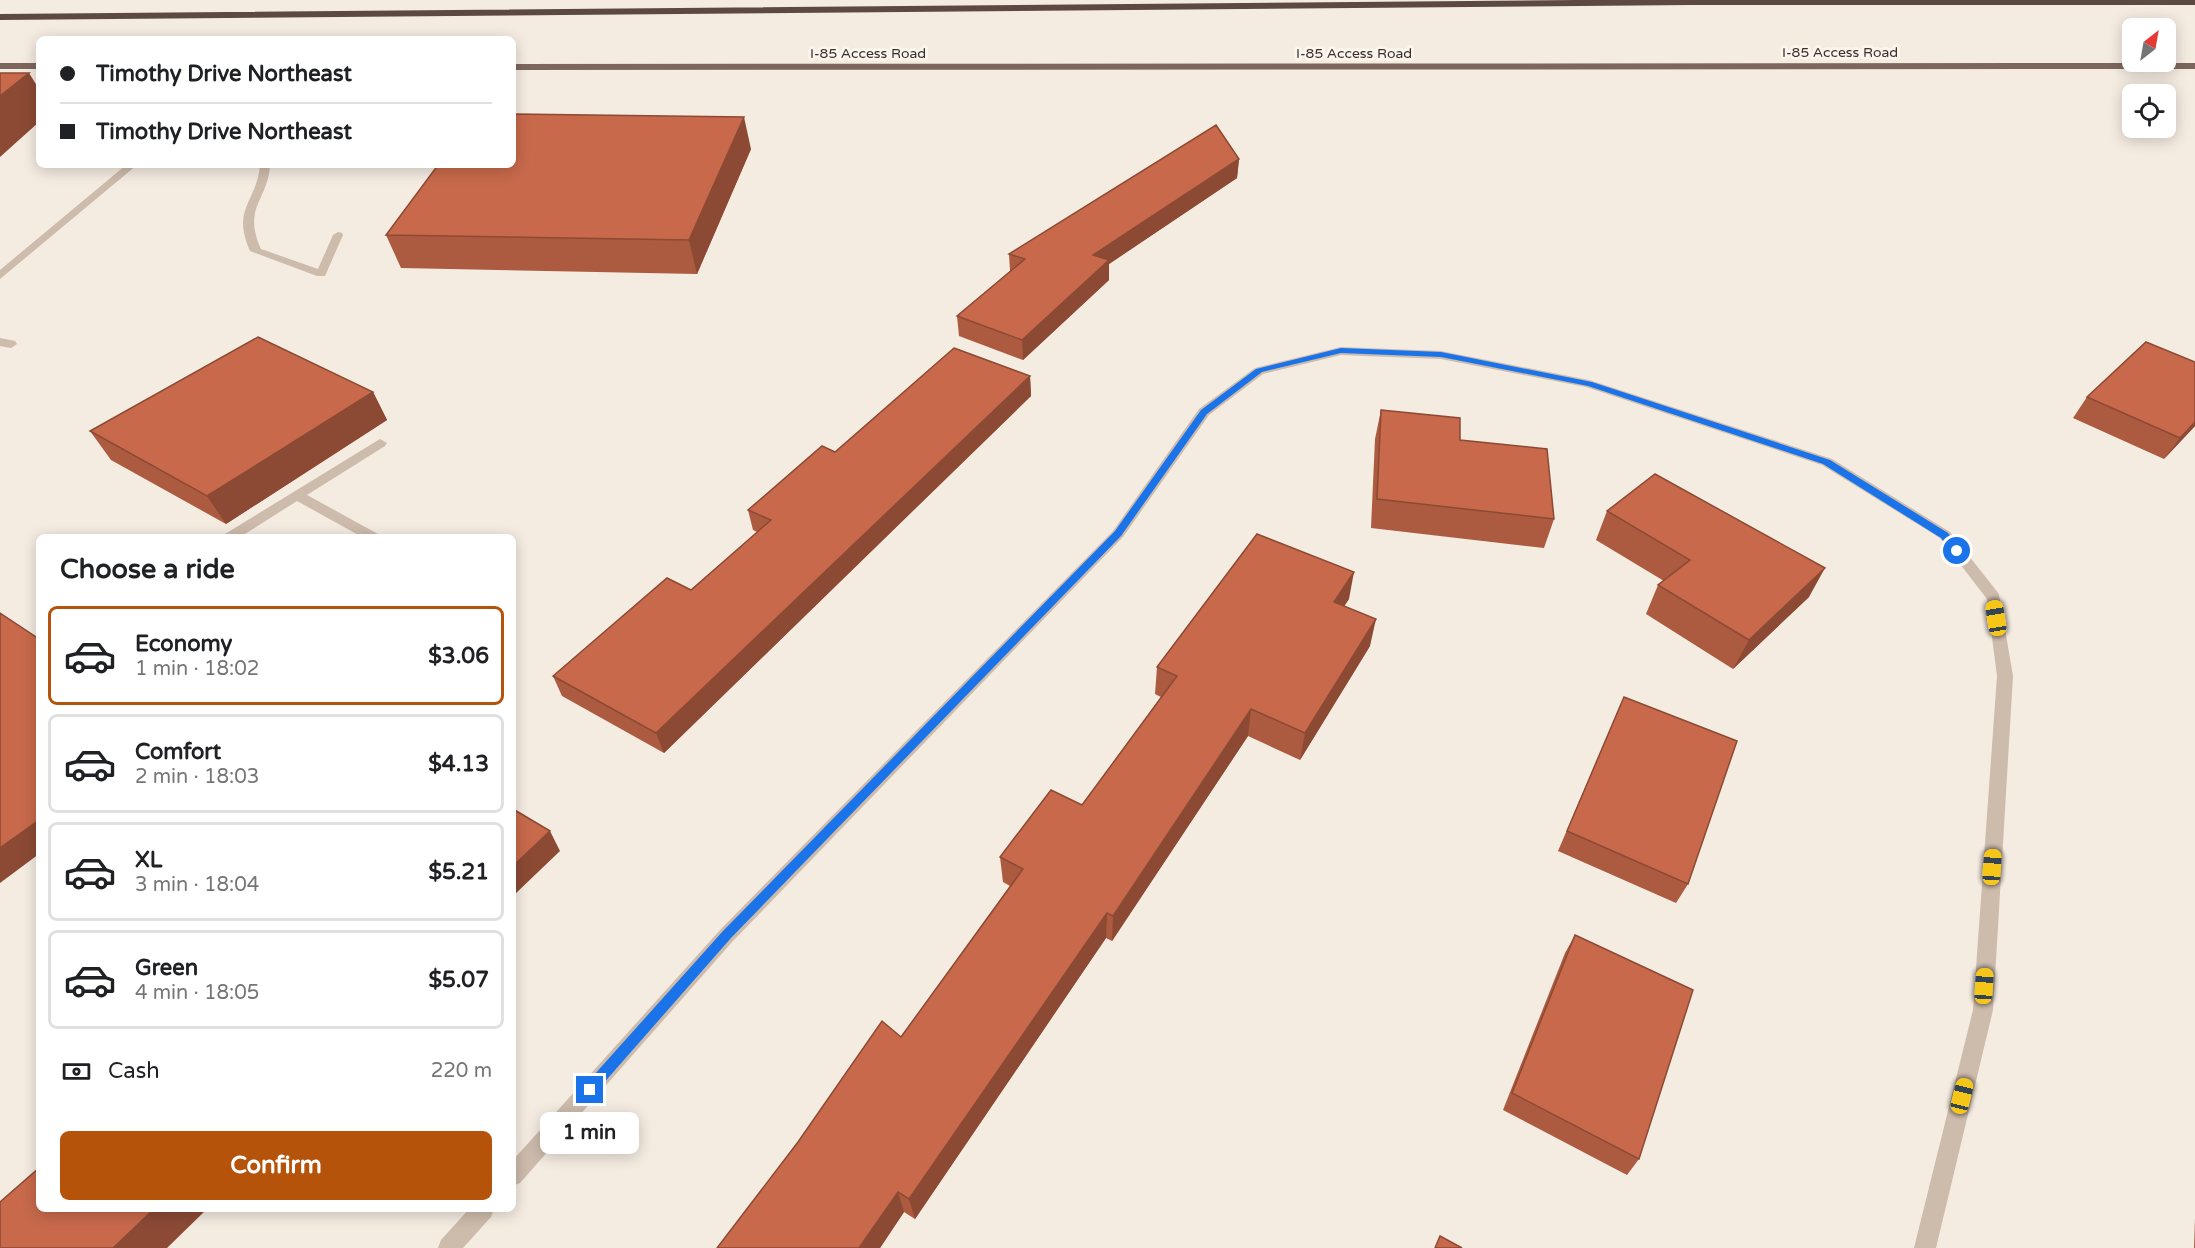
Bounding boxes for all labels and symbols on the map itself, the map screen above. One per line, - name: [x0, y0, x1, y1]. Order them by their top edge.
- north arrow: [2122, 18, 2176, 72]
- street label: I-85 Access Road: [1782, 44, 1898, 61]
- street label: I-85 Access Road: [810, 45, 926, 62]
- street label: I-85 Access Road: [1296, 45, 1412, 62]
- route start: [1943, 537, 1970, 564]
- car: [1984, 599, 2008, 637]
- car: [1982, 848, 2002, 886]
- car: [1974, 967, 1994, 1005]
- route end: [576, 1076, 603, 1103]
- car: [1949, 1076, 1975, 1116]
- callout: 1 min: [540, 1111, 640, 1153]

